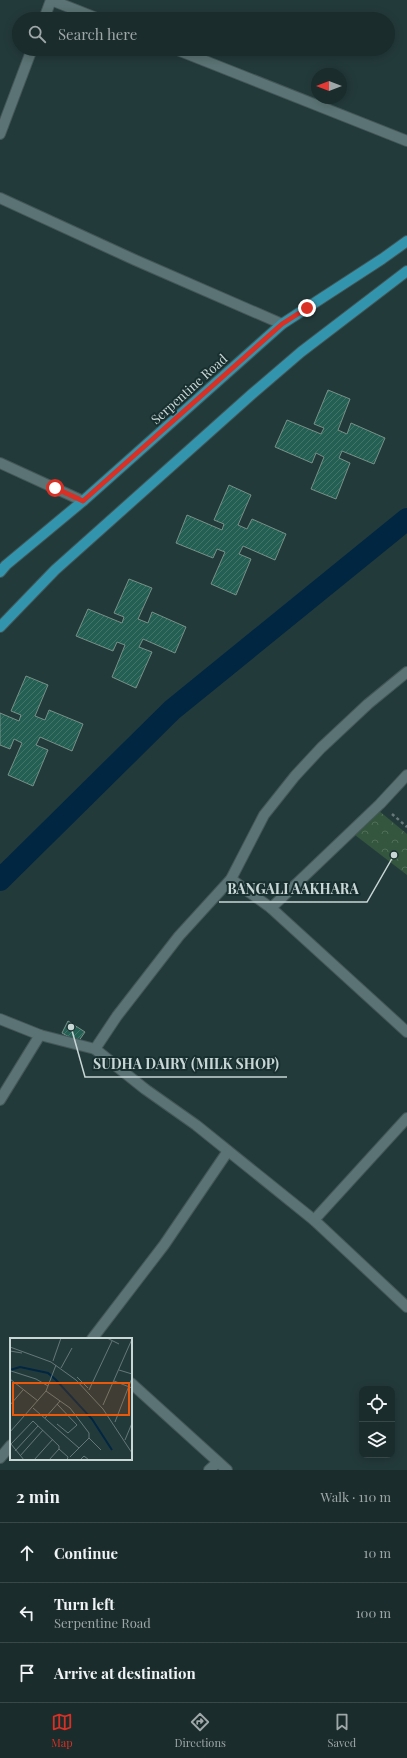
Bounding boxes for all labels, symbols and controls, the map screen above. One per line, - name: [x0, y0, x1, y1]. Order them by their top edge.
- search box: [12, 12, 395, 56]
- icon: search: [26, 23, 48, 45]
- text: Search here: [58, 24, 137, 44]
- north arrow: [311, 68, 347, 104]
- route end: [298, 299, 316, 317]
- street label: Serpentine Road: [147, 350, 231, 427]
- route start: [46, 479, 64, 497]
- callout: BANGALI AAKHARA: [219, 876, 367, 902]
- text: BANGALI AAKHARA: [227, 879, 360, 898]
- callout: SUDHA DAIRY (MILK SHOP): [85, 1051, 287, 1077]
- text: SUDHA DAIRY (MILK SHOP): [93, 1054, 279, 1073]
- inset map: [10, 1338, 132, 1460]
- map controls: [359, 1386, 395, 1458]
- button: locate: [359, 1386, 395, 1422]
- button: layers: [359, 1422, 395, 1458]
- text: 2 min: [16, 1485, 60, 1507]
- text: Walk · 110 m: [321, 1488, 391, 1505]
- icon: ahead: [16, 1542, 38, 1564]
- text: Continue: [54, 1543, 118, 1563]
- text: 10 m: [364, 1544, 391, 1561]
- text: Turn left: [54, 1594, 115, 1614]
- icon: left: [16, 1602, 38, 1624]
- text: 100 m: [356, 1604, 391, 1621]
- text: Serpentine Road: [54, 1614, 151, 1631]
- icon: arrive: [16, 1662, 38, 1684]
- text: Arrive at destination: [54, 1663, 196, 1683]
- tab: Map: [51, 1711, 73, 1750]
- tab: Directions: [174, 1711, 226, 1750]
- tab: Saved: [328, 1711, 356, 1750]

